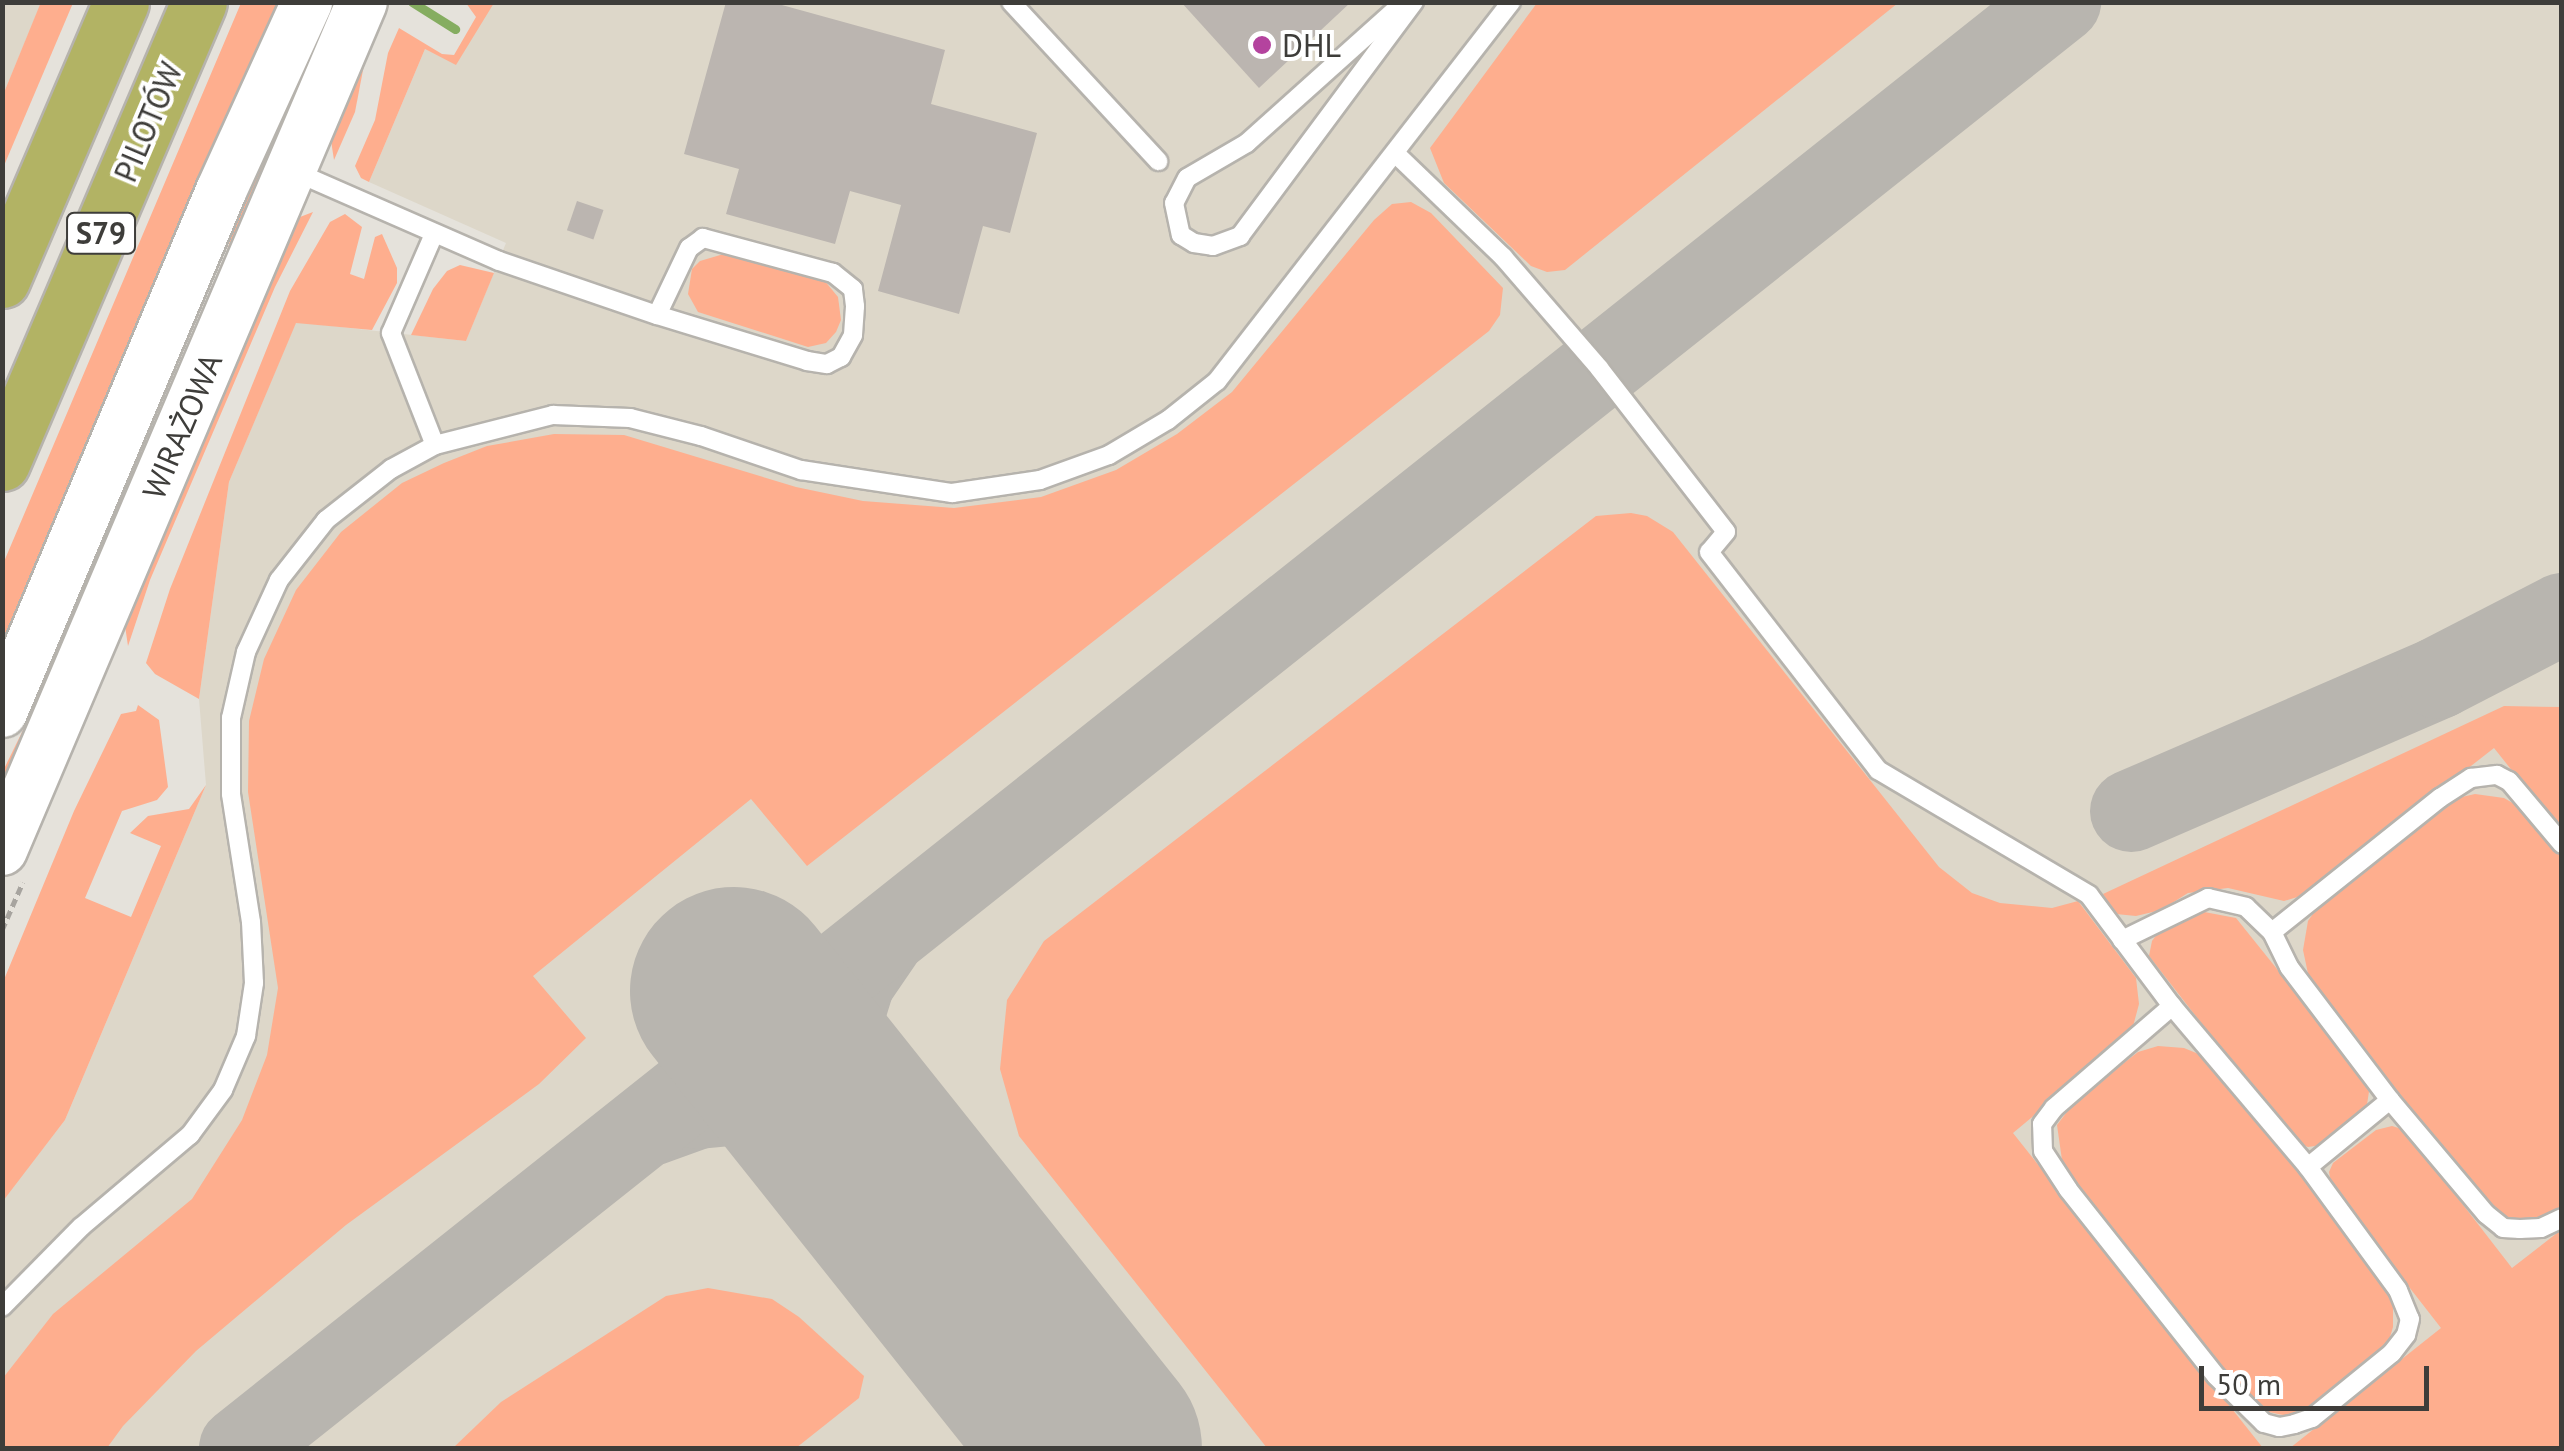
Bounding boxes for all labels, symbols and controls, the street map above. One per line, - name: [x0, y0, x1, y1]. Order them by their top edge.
- place label: DHL: [1282, 26, 1341, 64]
- marker: DHL: [1251, 34, 1273, 56]
- street label: PILOTÓW: [106, 57, 190, 187]
- road number: S79: [66, 208, 136, 258]
- street label: WIRAŻOWA: [134, 347, 230, 505]
- scale bar: [2204, 1346, 2434, 1408]
- text: 50 m: [2216, 1364, 2281, 1403]

